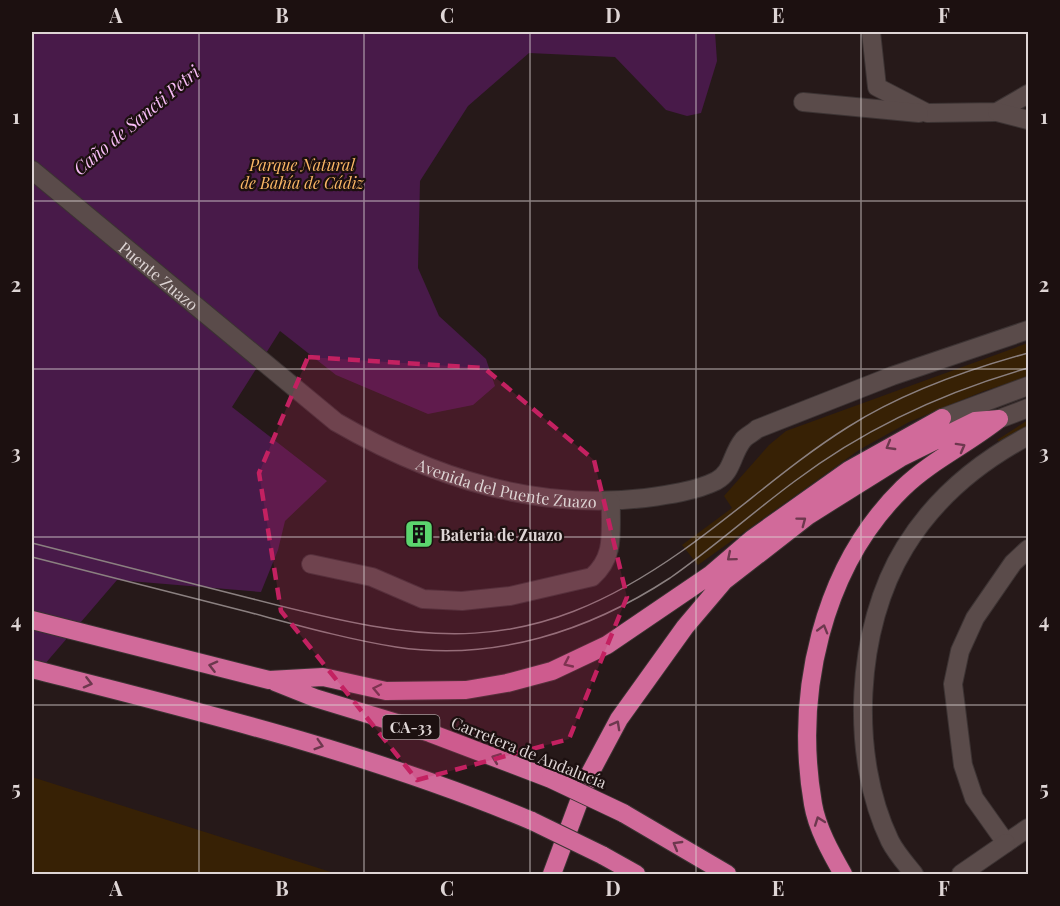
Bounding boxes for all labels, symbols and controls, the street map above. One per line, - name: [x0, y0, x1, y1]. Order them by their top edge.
- text: A: [108, 1, 123, 28]
- text: B: [275, 1, 289, 28]
- text: C: [440, 1, 454, 28]
- text: D: [605, 1, 621, 28]
- text: E: [772, 1, 784, 28]
- text: F: [938, 1, 950, 28]
- water label: Caño de Sancti Petri: [68, 60, 205, 180]
- text: 1: [12, 102, 20, 129]
- text: 1: [1040, 102, 1048, 129]
- park label: Parque Natural de Bahía de Cádiz: [240, 154, 364, 193]
- street label: Puente Zuazo: [115, 236, 203, 315]
- text: 2: [11, 270, 21, 297]
- text: 2: [1039, 270, 1049, 297]
- text: 3: [11, 438, 21, 465]
- one-way arrow: [886, 438, 896, 450]
- text: 3: [1039, 438, 1049, 465]
- one-way arrow: [955, 442, 966, 454]
- street label: Avenida del Puente Zuazo: [413, 452, 597, 511]
- one-way arrow: [795, 517, 806, 528]
- building icon: Bateria de Zuazo: [403, 518, 435, 550]
- place label: Bateria de Zuazo: [440, 524, 563, 545]
- one-way arrow: [727, 550, 738, 561]
- text: 4: [11, 606, 21, 633]
- text: 4: [1039, 606, 1049, 633]
- one-way arrow: [816, 624, 828, 635]
- one-way arrow: [563, 656, 574, 668]
- one-way arrow: [208, 660, 218, 673]
- one-way arrow: [83, 676, 93, 689]
- one-way arrow: [372, 683, 382, 696]
- street label: Carretera de Andalucía: [448, 711, 610, 793]
- road number: CA-33: [382, 715, 440, 739]
- one-way arrow: [608, 721, 620, 732]
- one-way arrow: [313, 738, 324, 750]
- one-way arrow: [491, 753, 502, 765]
- text: 5: [11, 774, 21, 801]
- text: 5: [1039, 774, 1049, 801]
- one-way arrow: [813, 817, 826, 827]
- one-way arrow: [673, 841, 683, 852]
- text: A: [108, 874, 123, 901]
- text: B: [275, 874, 289, 901]
- text: C: [440, 874, 454, 901]
- text: D: [605, 874, 621, 901]
- text: E: [772, 874, 784, 901]
- text: F: [938, 874, 950, 901]

